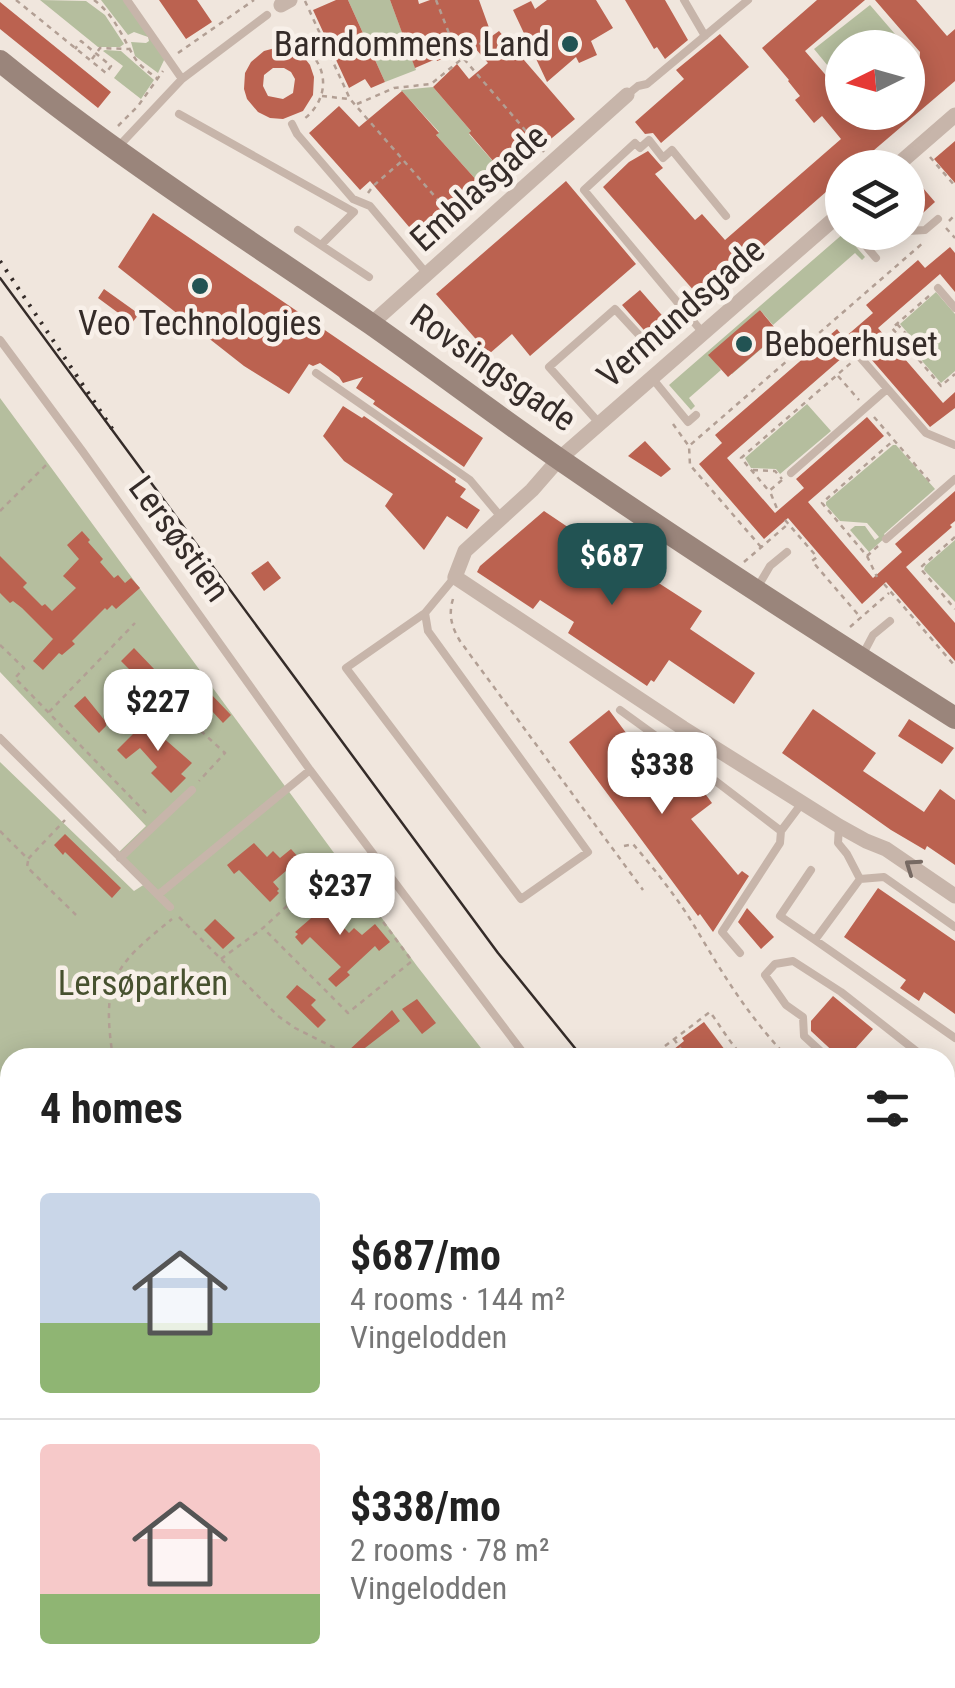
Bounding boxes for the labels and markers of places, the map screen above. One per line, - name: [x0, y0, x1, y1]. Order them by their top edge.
- place label: Barndommens Land: [274, 24, 550, 65]
- marker: Barndommens Land: [559, 33, 581, 55]
- marker: Veo Technologies: [189, 275, 211, 297]
- place label: Veo Technologies: [78, 303, 322, 344]
- place label: Beboerhuset: [764, 324, 938, 365]
- marker: Beboerhuset: [733, 333, 755, 355]
- pin: $687: [553, 523, 671, 608]
- pin: $227: [99, 669, 217, 754]
- pin: $338: [603, 732, 721, 817]
- pin: $237: [281, 853, 399, 938]

